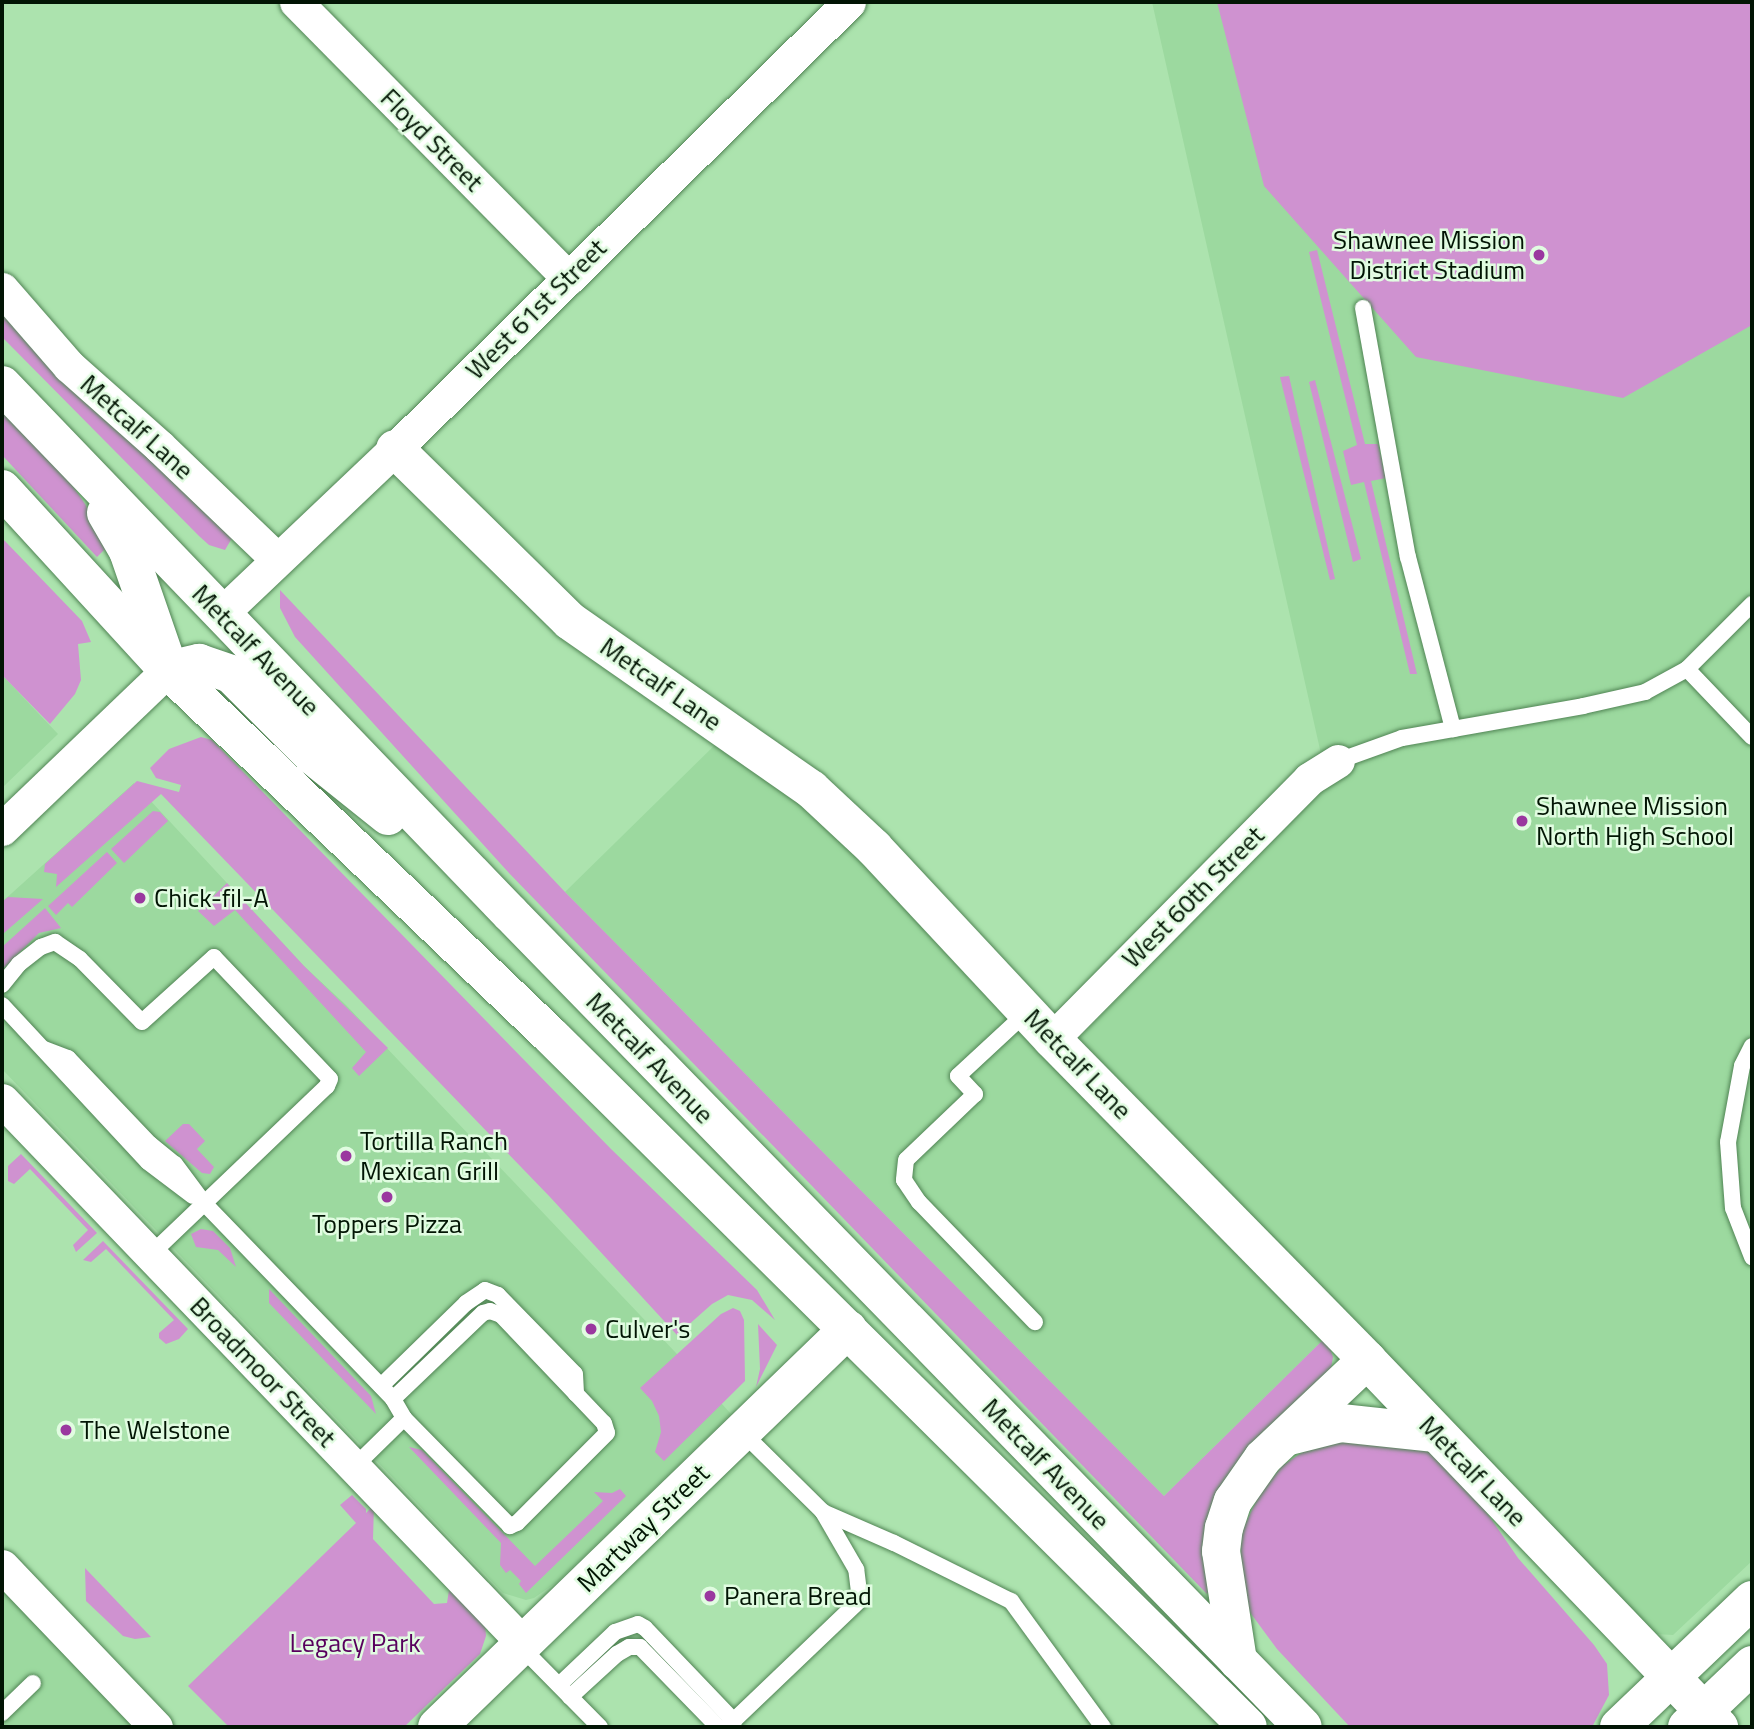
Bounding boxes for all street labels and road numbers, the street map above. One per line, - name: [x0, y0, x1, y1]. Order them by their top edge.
- street label: Floyd Street: [374, 82, 490, 198]
- street label: West 61st Street: [459, 232, 613, 386]
- street label: Metcalf Lane: [74, 368, 200, 486]
- street label: Metcalf Avenue: [186, 578, 326, 722]
- street label: Metcalf Lane: [594, 631, 728, 737]
- street label: West 60th Street: [1116, 820, 1270, 974]
- street label: Metcalf Avenue: [580, 986, 720, 1130]
- street label: Metcalf Lane: [1018, 1002, 1138, 1126]
- street label: Broadmoor Street: [184, 1291, 342, 1453]
- street label: Metcalf Avenue: [976, 1392, 1116, 1536]
- street label: Metcalf Lane: [1413, 1409, 1533, 1533]
- street label: Martway Street: [571, 1457, 715, 1599]

